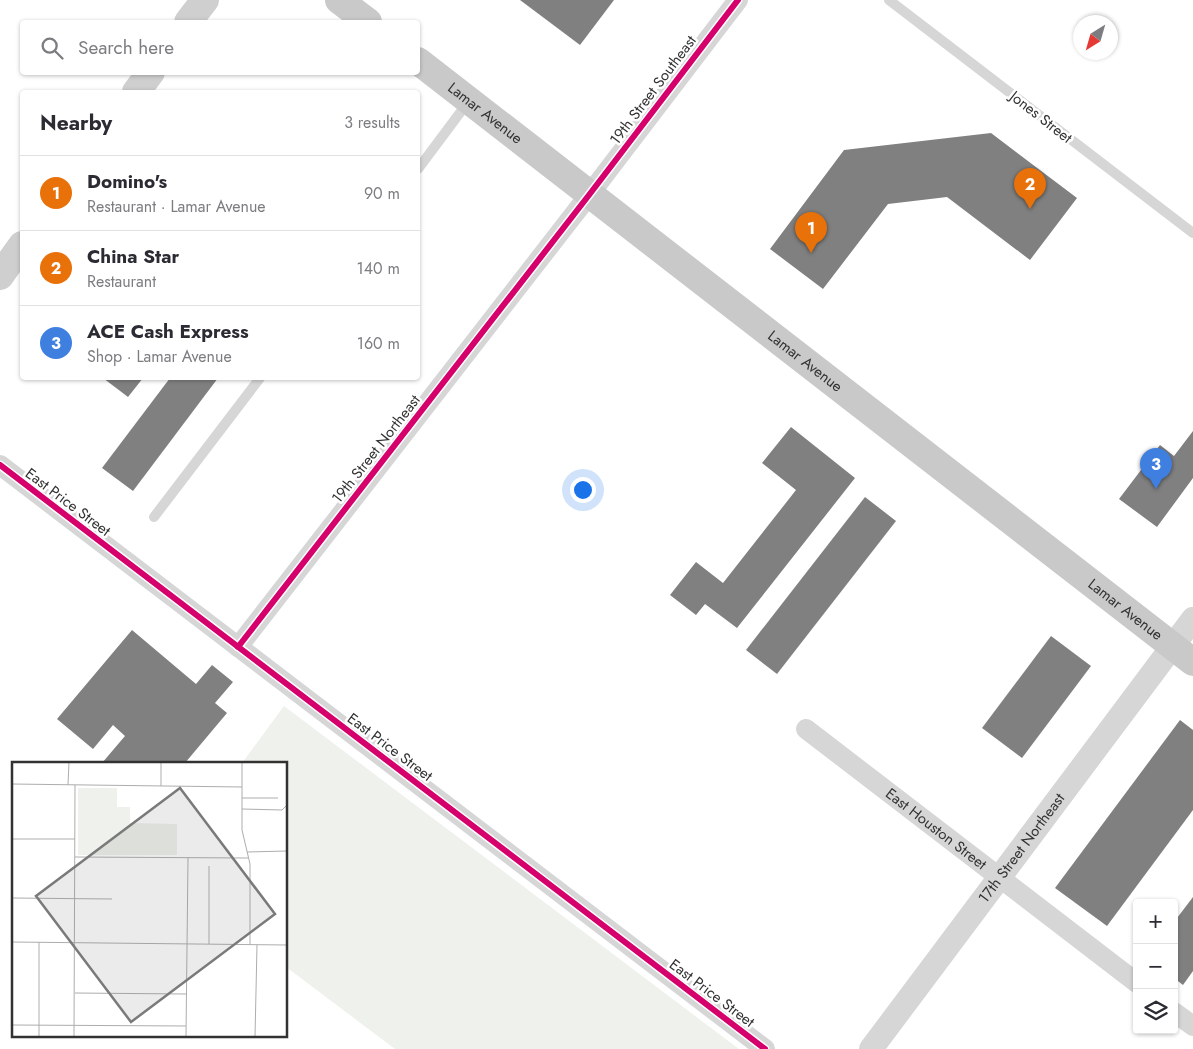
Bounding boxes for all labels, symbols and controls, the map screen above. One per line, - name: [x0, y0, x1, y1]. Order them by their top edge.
- north arrow: [1073, 15, 1118, 60]
- search box: [20, 20, 420, 75]
- street label: 19th Street Southeast: [604, 30, 702, 149]
- icon: search: [38, 34, 66, 62]
- text: Search here: [78, 34, 174, 61]
- street label: Lamar Avenue: [443, 77, 527, 149]
- street label: Jones Street: [1004, 84, 1077, 149]
- text: Nearby: [40, 108, 112, 138]
- text: 3 results: [344, 111, 400, 134]
- text: Domino's: [87, 168, 167, 195]
- pin: 2: [1014, 168, 1046, 209]
- text: 1: [52, 182, 60, 205]
- text: 90 m: [364, 182, 400, 205]
- text: Restaurant · Lamar Avenue: [87, 195, 266, 218]
- pin: 1: [795, 212, 827, 253]
- text: China Star: [87, 243, 179, 270]
- text: 2: [51, 257, 61, 280]
- text: 140 m: [357, 257, 400, 280]
- text: Restaurant: [87, 270, 156, 293]
- text: ACE Cash Express: [87, 318, 249, 345]
- street label: Lamar Avenue: [763, 325, 847, 398]
- text: 3: [51, 332, 61, 355]
- text: 160 m: [357, 332, 400, 355]
- text: Shop · Lamar Avenue: [87, 345, 232, 368]
- street label: 19th Street Northeast: [326, 390, 426, 508]
- pin: 3: [1140, 448, 1172, 489]
- street label: East Price Street: [21, 463, 116, 542]
- your location: [570, 477, 596, 503]
- street label: Lamar Avenue: [1083, 573, 1168, 646]
- street label: East Price Street: [343, 708, 438, 787]
- inset map: [12, 762, 288, 1036]
- street label: East Houston Street: [881, 783, 992, 875]
- street label: 17th Street Northeast: [973, 788, 1070, 908]
- map controls: [1133, 899, 1178, 1034]
- button: +: [1133, 899, 1178, 944]
- button: −: [1133, 944, 1178, 989]
- street label: East Price Street: [665, 954, 760, 1033]
- button: layers: [1133, 989, 1178, 1034]

